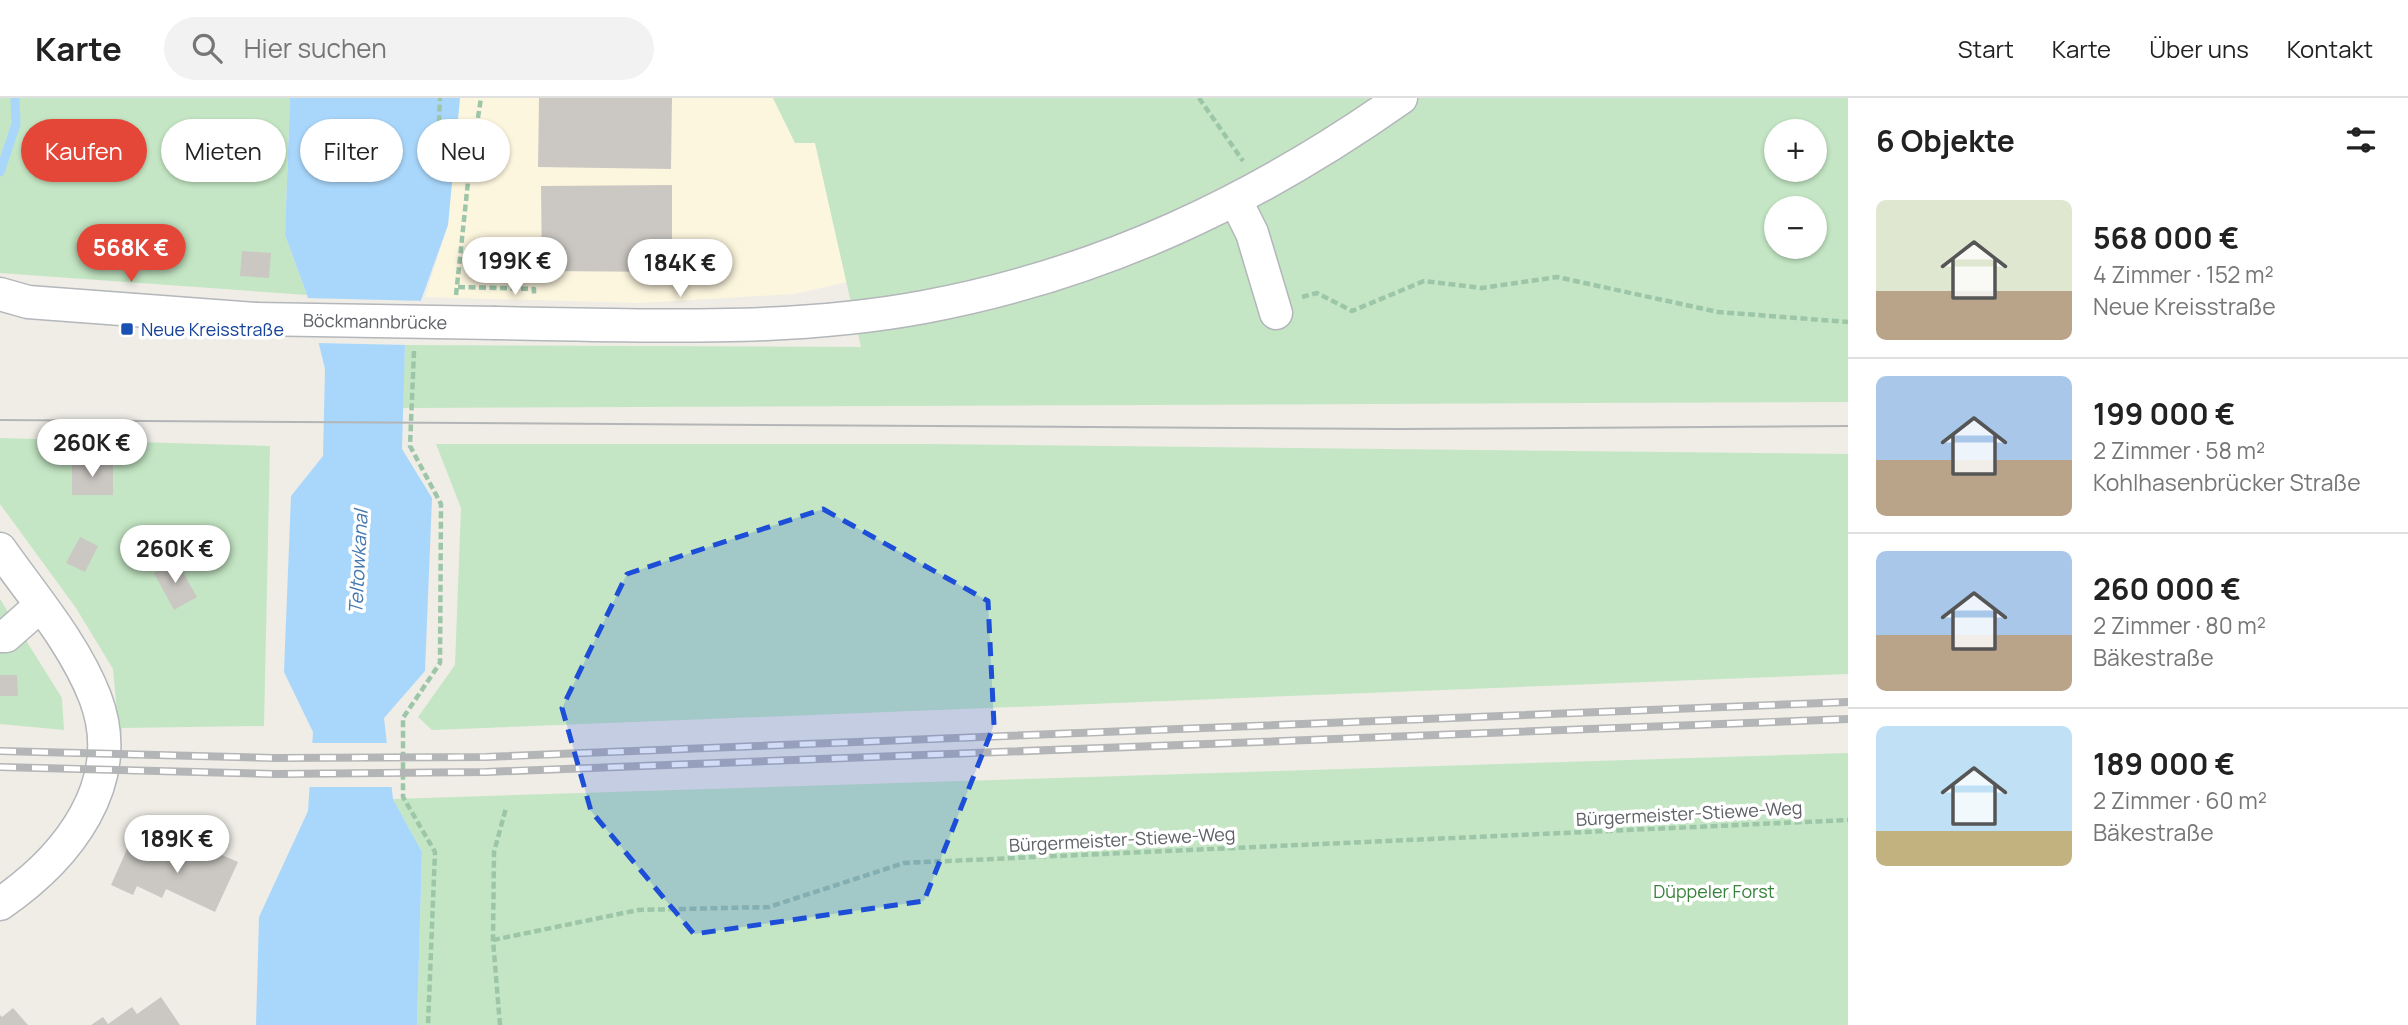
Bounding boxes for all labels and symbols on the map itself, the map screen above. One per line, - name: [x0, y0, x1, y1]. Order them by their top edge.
- pin: 568K €: [74, 225, 188, 284]
- pin: 199K €: [458, 238, 572, 297]
- pin: 184K €: [623, 240, 737, 299]
- street label: Böckmannbrücke: [303, 308, 447, 334]
- place label: Neue Kreisstraße: [141, 317, 284, 341]
- marker: Neue Kreisstraße: [119, 321, 135, 337]
- pin: 260K €: [35, 420, 149, 479]
- water label: Teltowkanal: [342, 507, 374, 615]
- pin: 260K €: [118, 526, 232, 585]
- street label: Bürgermeister-Stiewe-Weg: [1575, 795, 1803, 831]
- pin: 189K €: [120, 816, 234, 875]
- street label: Bürgermeister-Stiewe-Weg: [1008, 821, 1236, 857]
- park label: Düppeler Forst: [1653, 879, 1775, 903]

